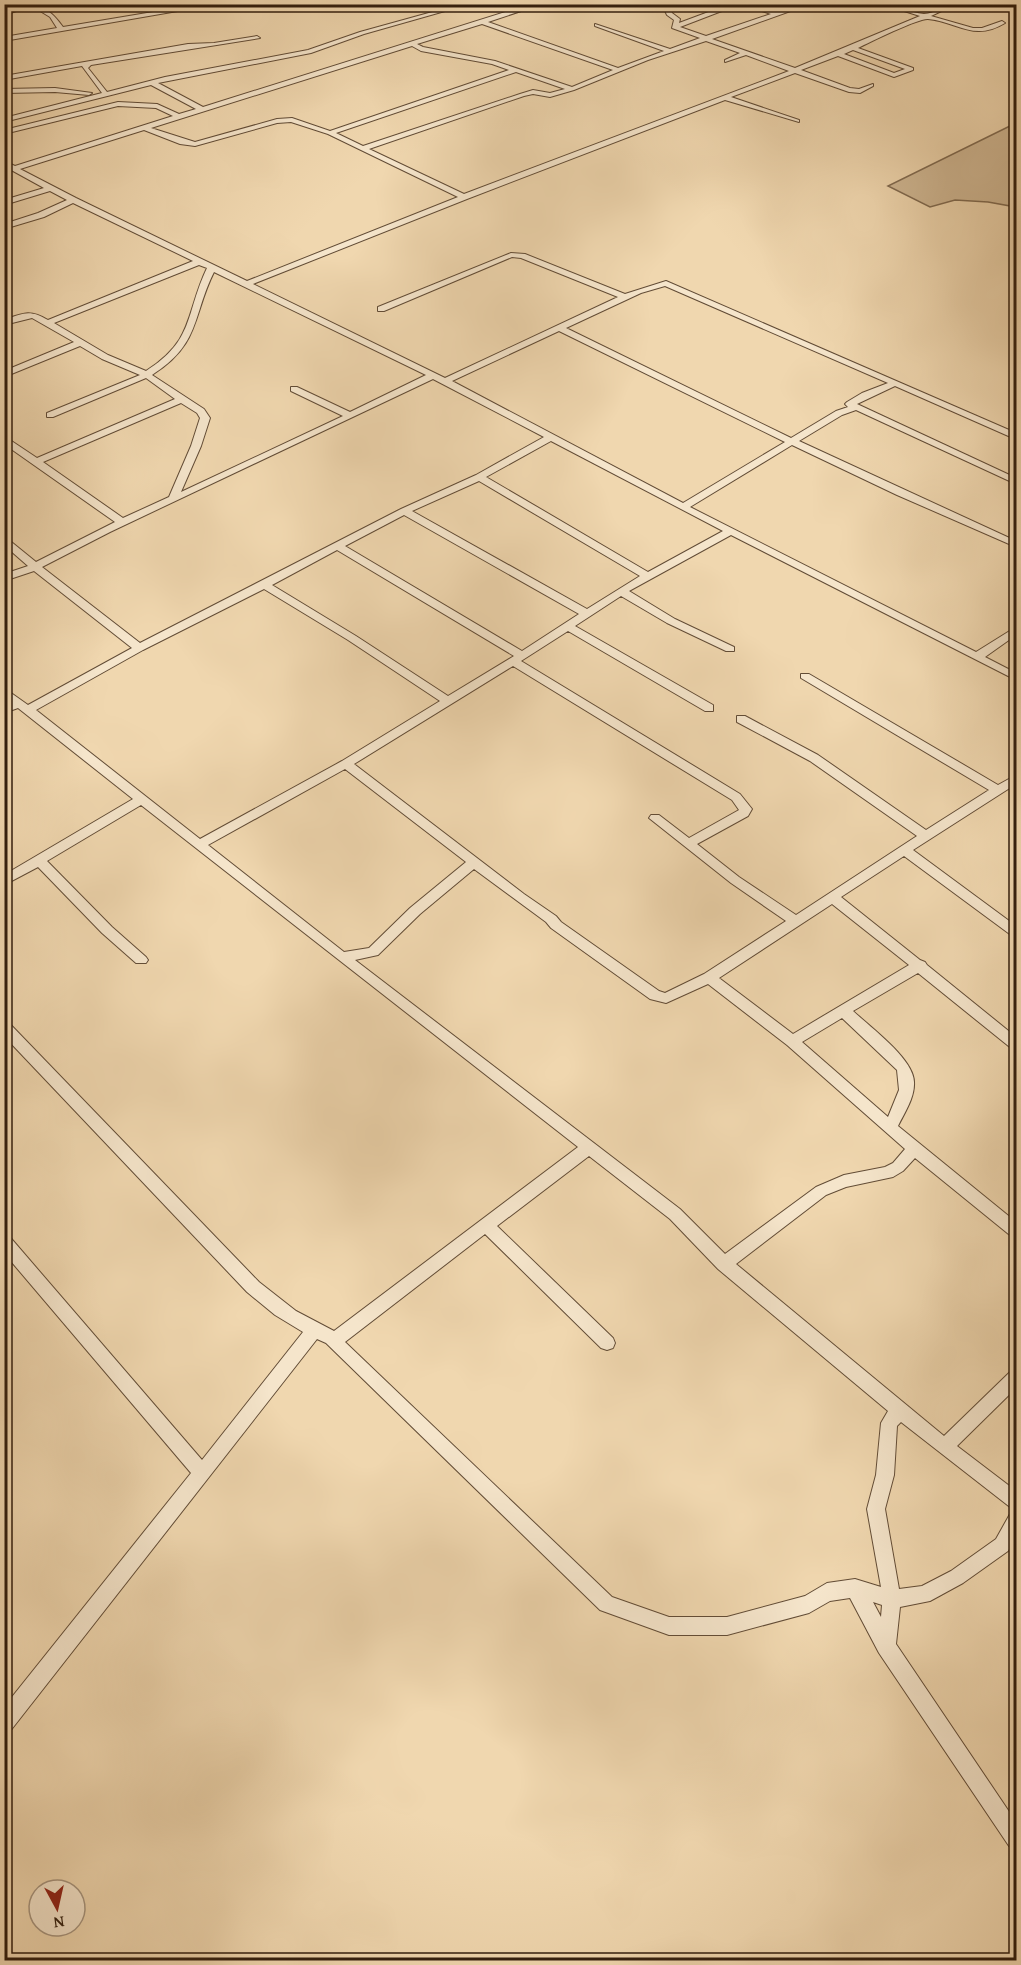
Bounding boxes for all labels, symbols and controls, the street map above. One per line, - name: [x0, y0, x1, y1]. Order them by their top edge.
- north arrow: [27, 1878, 87, 1938]
- text: N: [52, 1910, 66, 1936]

